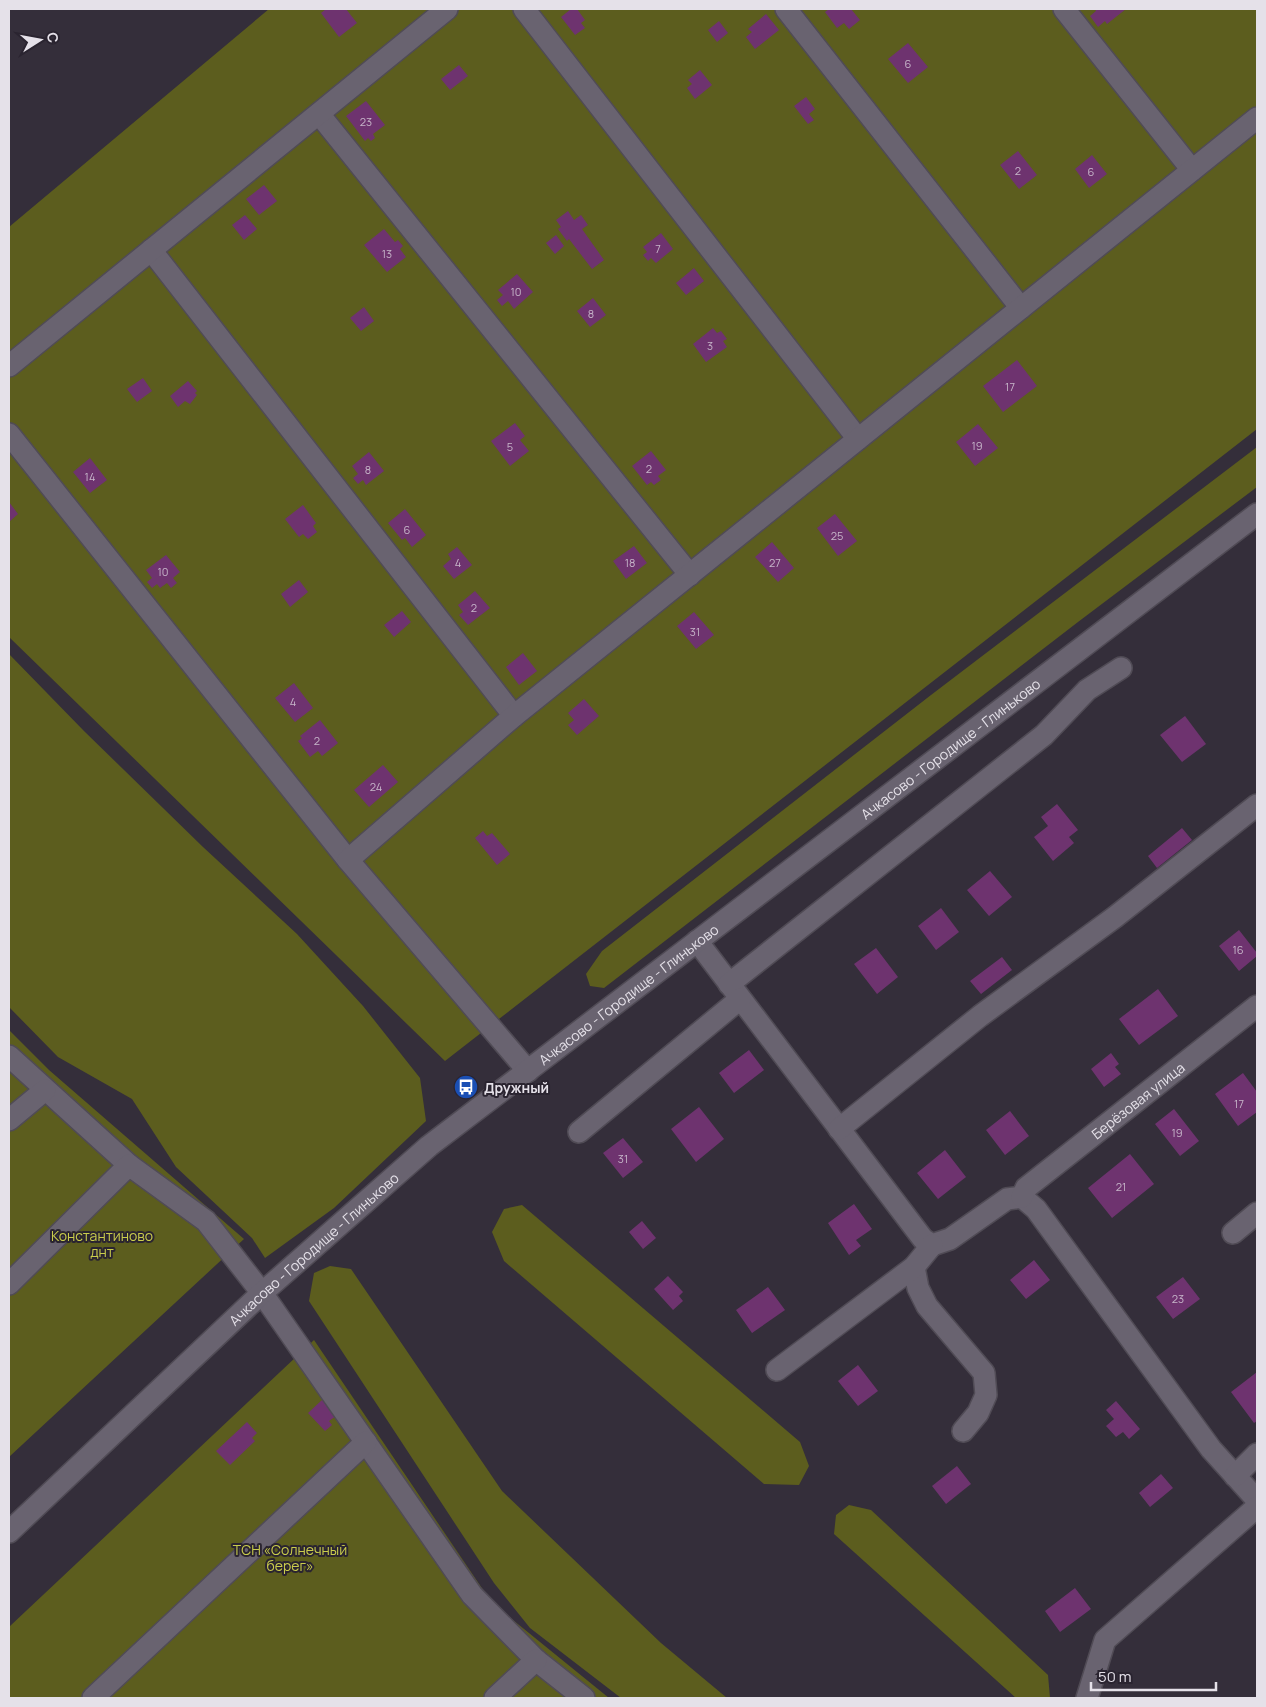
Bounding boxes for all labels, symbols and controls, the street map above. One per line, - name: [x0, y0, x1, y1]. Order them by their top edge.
- north arrow: [15, 15, 65, 65]
- text: С: [43, 31, 64, 44]
- house number: 6: [905, 56, 912, 71]
- house number: 23: [360, 114, 372, 129]
- house number: 2: [1015, 163, 1021, 178]
- house number: 6: [1088, 164, 1095, 179]
- house number: 7: [655, 241, 661, 256]
- house number: 13: [382, 246, 392, 261]
- house number: 10: [510, 284, 522, 299]
- house number: 8: [588, 306, 594, 321]
- house number: 3: [707, 338, 713, 353]
- house number: 17: [1005, 379, 1015, 394]
- house number: 19: [971, 438, 983, 453]
- house number: 5: [507, 439, 513, 454]
- house number: 2: [646, 461, 652, 476]
- house number: 8: [365, 462, 371, 477]
- house number: 14: [85, 469, 95, 484]
- house number: 6: [404, 522, 411, 537]
- house number: 25: [831, 528, 843, 543]
- house number: 4: [455, 555, 461, 570]
- house number: 18: [625, 555, 635, 570]
- house number: 27: [769, 555, 781, 570]
- house number: 10: [157, 564, 169, 579]
- house number: 2: [471, 600, 477, 615]
- house number: 31: [690, 624, 700, 639]
- street label: Ачкасово - Городище - Глиньково: [856, 674, 1044, 823]
- house number: 4: [290, 694, 296, 709]
- house number: 2: [314, 733, 320, 748]
- house number: 24: [370, 779, 382, 794]
- street label: Ачкасово - Городище - Глиньково: [534, 919, 722, 1069]
- house number: 16: [1232, 942, 1244, 957]
- street label: Берёзовая улица: [1087, 1057, 1188, 1143]
- bus stop icon: Дружный: [453, 1074, 479, 1100]
- place label: Дружный: [484, 1078, 549, 1097]
- house number: 17: [1234, 1096, 1244, 1111]
- house number: 19: [1171, 1125, 1183, 1140]
- house number: 31: [618, 1151, 628, 1166]
- street label: Ачкасово - Городище - Глиньково: [224, 1168, 402, 1329]
- house number: 21: [1116, 1179, 1126, 1194]
- park label: Константиново днт: [51, 1226, 153, 1261]
- house number: 23: [1172, 1291, 1184, 1306]
- park label: ТСН «Солнечный берег»: [233, 1540, 347, 1575]
- scale bar: [1091, 1660, 1216, 1692]
- text: 50 m: [1098, 1666, 1132, 1687]

